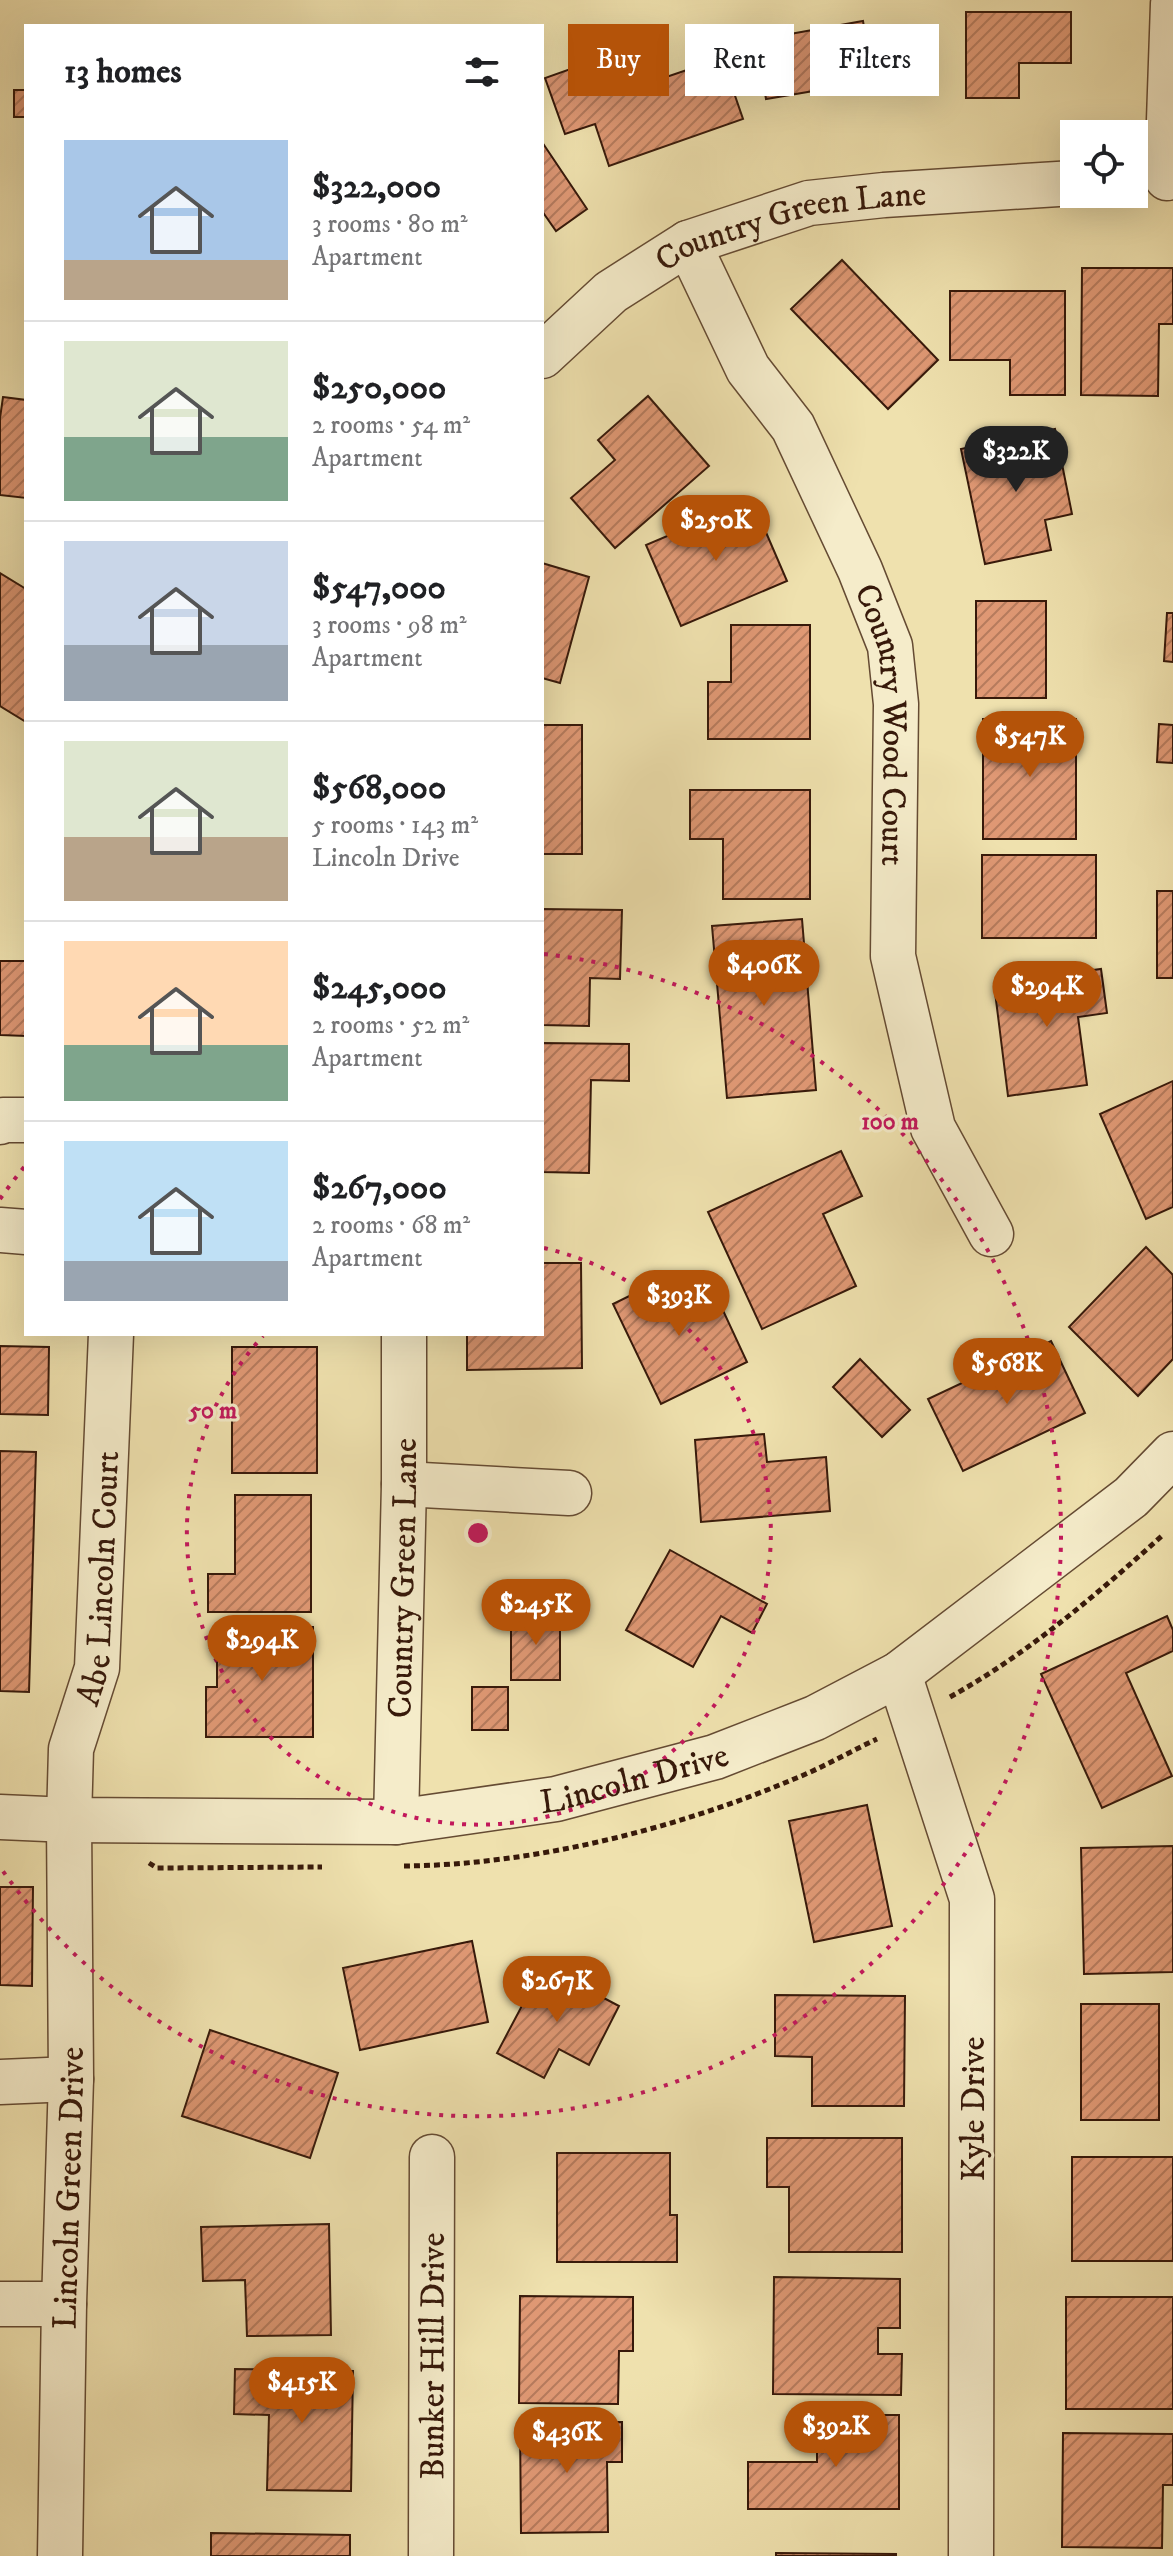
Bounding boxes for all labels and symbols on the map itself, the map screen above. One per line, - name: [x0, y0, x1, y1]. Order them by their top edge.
- street label: Country Green Lane: [648, 173, 927, 282]
- pin: $322K: [960, 426, 1072, 494]
- pin: $250K: [660, 495, 772, 563]
- street label: Country Wood Court: [844, 578, 915, 867]
- pin: $547K: [974, 711, 1086, 779]
- pin: $406K: [708, 940, 820, 1008]
- pin: $294K: [991, 961, 1103, 1029]
- text: 100 m: [861, 1107, 919, 1137]
- pin: $393K: [623, 1270, 735, 1338]
- pin: $568K: [951, 1338, 1063, 1406]
- text: 50 m: [188, 1396, 237, 1426]
- street label: Country Green Lane: [379, 1438, 427, 1719]
- street label: Abe Lincoln Court: [67, 1450, 129, 1711]
- centre of rings: [464, 1519, 492, 1547]
- pin: $245K: [480, 1579, 592, 1647]
- pin: $294K: [206, 1615, 318, 1683]
- street label: Lincoln Drive: [537, 1735, 735, 1824]
- pin: $267K: [501, 1956, 613, 2024]
- street label: Kyle Drive: [953, 2036, 995, 2182]
- street label: Lincoln Green Drive: [45, 2047, 94, 2330]
- street label: Bunker Hill Drive: [412, 2232, 455, 2480]
- pin: $415K: [246, 2357, 358, 2425]
- pin: $392K: [780, 2401, 892, 2469]
- pin: $436K: [511, 2407, 623, 2475]

